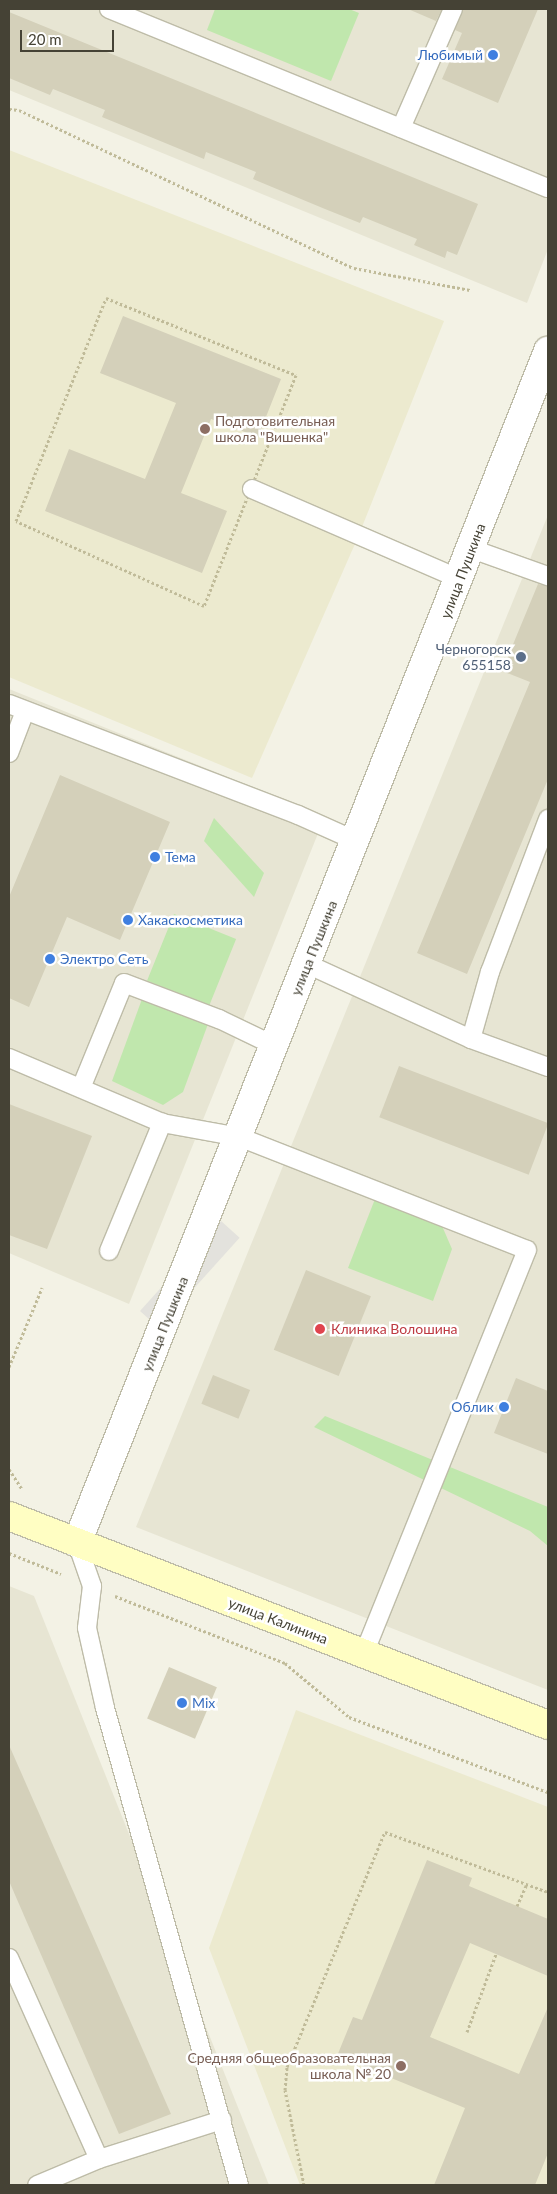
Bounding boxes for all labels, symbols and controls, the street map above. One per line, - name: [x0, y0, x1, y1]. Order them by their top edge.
- scale bar: [22, 20, 116, 52]
- text: 20 m: [28, 30, 62, 48]
- place label: Любимый: [418, 47, 483, 63]
- marker: Любимый: [487, 49, 499, 61]
- place label: Подготовительная школа "Вишенка": [215, 413, 335, 446]
- marker: Подготовительная школа "Вишенка": [199, 423, 211, 435]
- street label: улица Пушкина: [437, 521, 489, 621]
- place label: Черногорск 655158: [436, 641, 511, 674]
- marker: Черногорск 655158: [515, 651, 527, 663]
- place label: Тема: [165, 849, 196, 865]
- marker: Тема: [149, 851, 161, 863]
- street label: улица Пушкина: [287, 898, 341, 998]
- place label: Хакаскосметика: [138, 912, 243, 928]
- marker: Хакаскосметика: [122, 914, 134, 926]
- place label: Электро Сеть: [60, 951, 148, 967]
- marker: Электро Сеть: [44, 953, 56, 965]
- street label: улица Пушкина: [138, 1274, 192, 1374]
- place label: Клиника Волошина: [331, 1321, 458, 1337]
- marker: Клиника Волошина: [313, 1322, 327, 1336]
- place label: Облик: [451, 1399, 494, 1415]
- marker: Облик: [498, 1401, 510, 1413]
- street label: улица Калинина: [226, 1594, 330, 1648]
- place label: Mix: [192, 1695, 215, 1711]
- marker: Mix: [176, 1697, 188, 1709]
- place label: Средняя общеобразовательная школа № 20: [187, 2050, 391, 2082]
- marker: Средняя общеобразовательная школа № 20: [395, 2060, 407, 2072]

